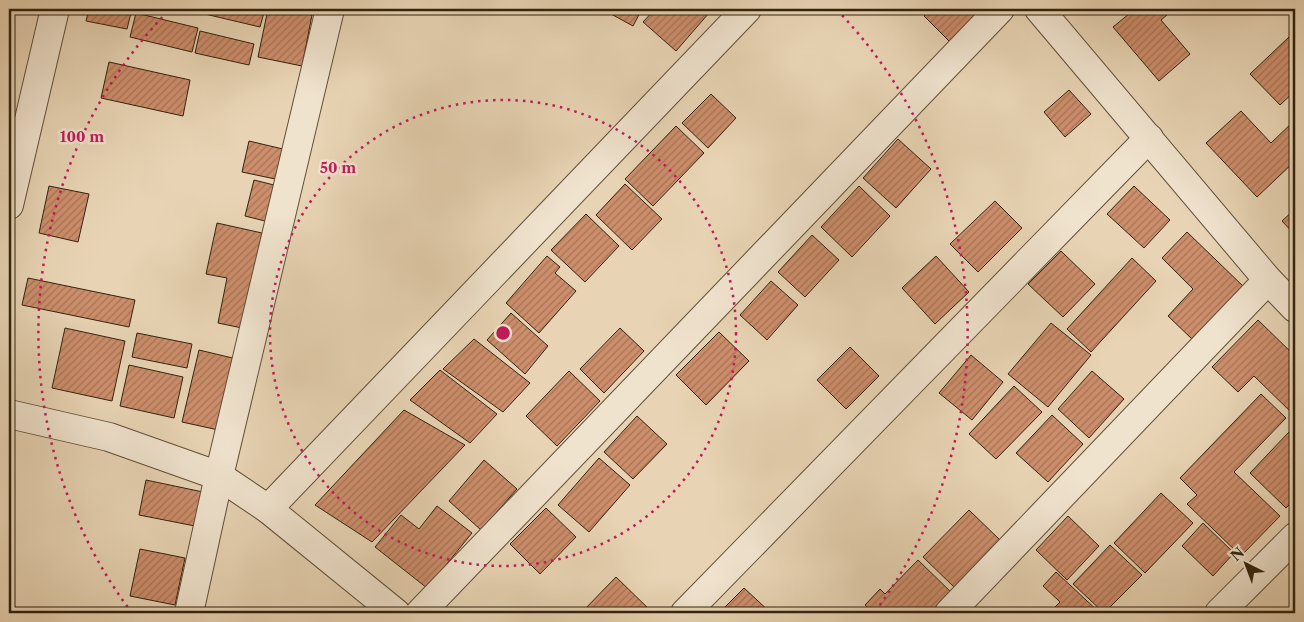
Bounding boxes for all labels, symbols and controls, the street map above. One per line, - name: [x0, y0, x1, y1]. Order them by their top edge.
- text: 100 m: [60, 127, 104, 146]
- text: 50 m: [320, 158, 356, 177]
- centre of rings: [494, 324, 512, 342]
- north arrow: [1222, 540, 1272, 590]
- text: N: [1227, 544, 1248, 565]

